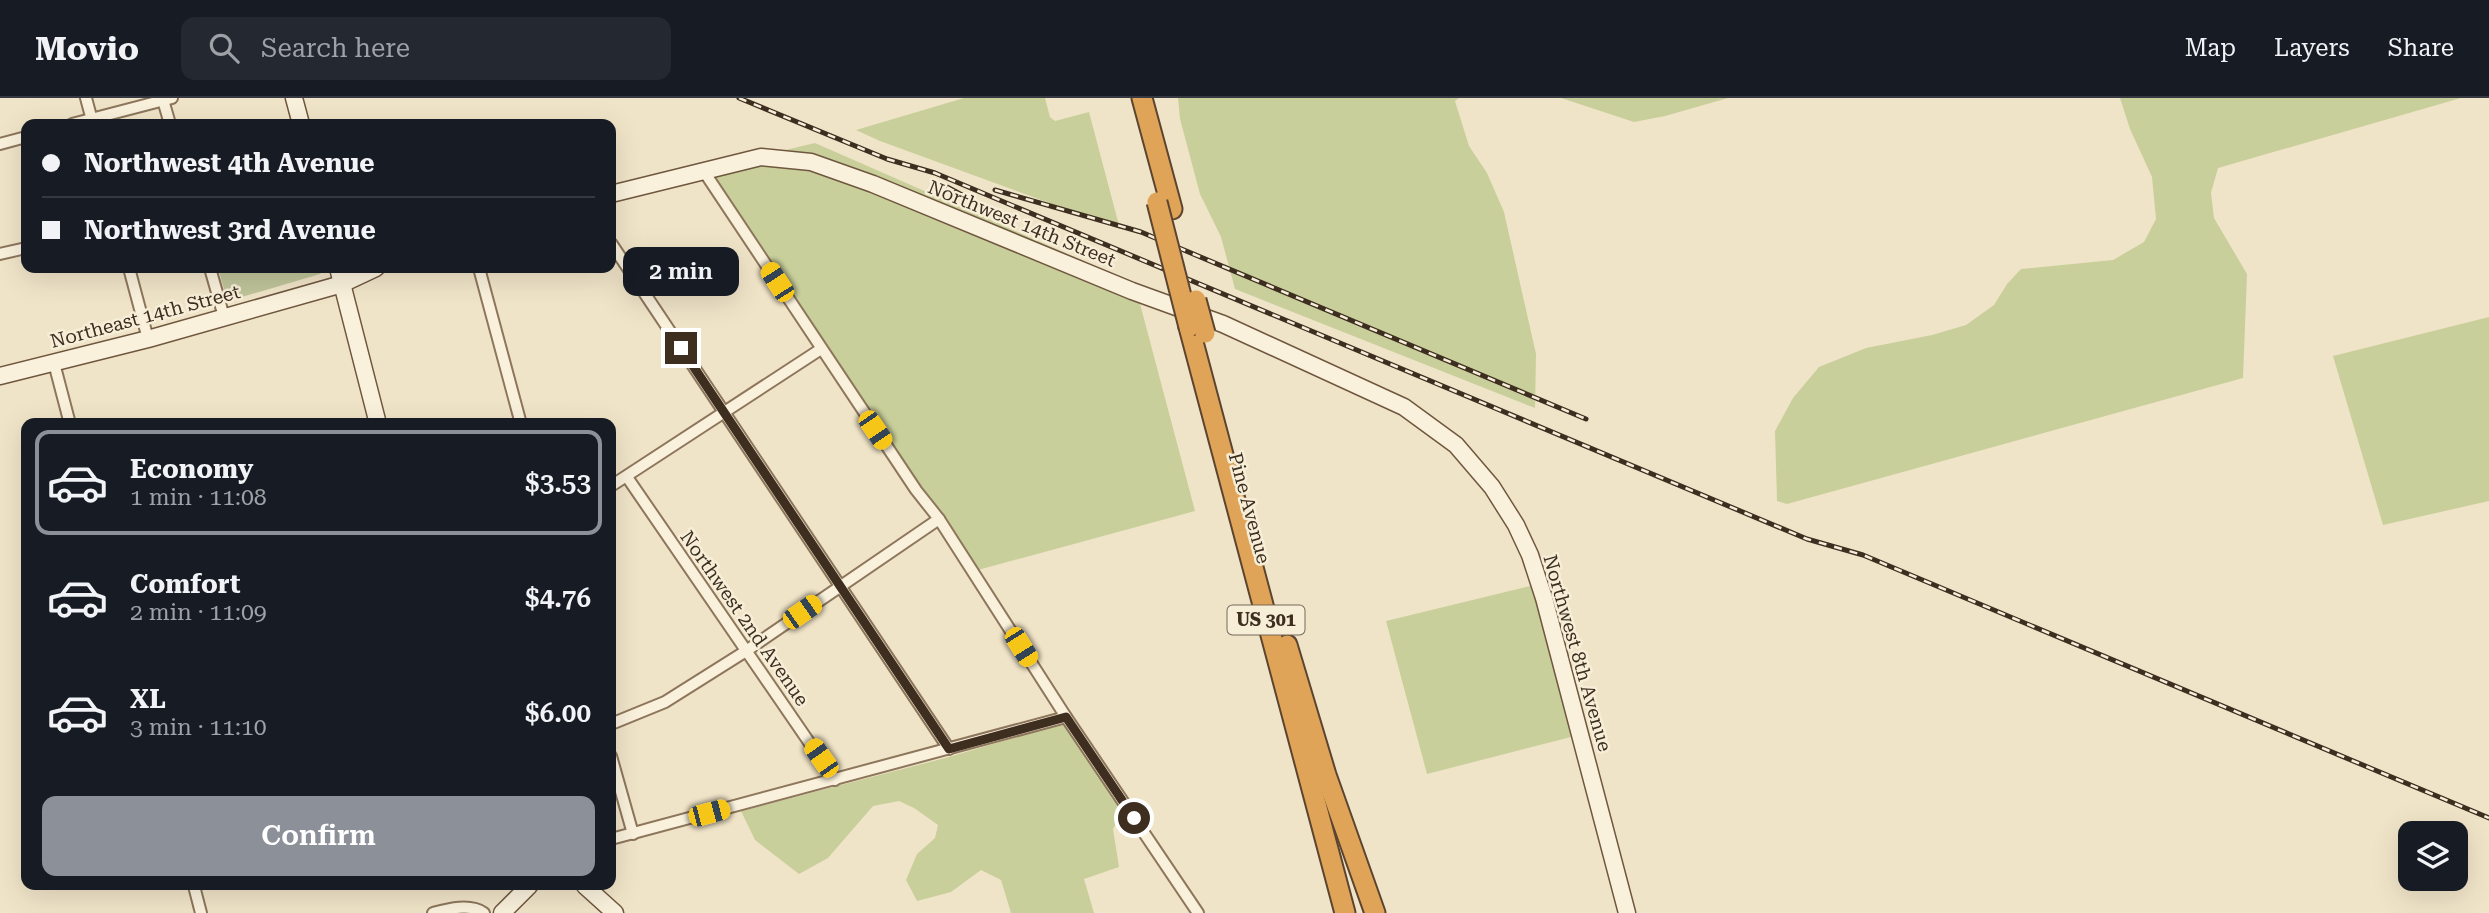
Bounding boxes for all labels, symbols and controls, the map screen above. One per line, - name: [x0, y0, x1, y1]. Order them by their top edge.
- search box: [181, 17, 671, 80]
- text: Movio: [35, 29, 139, 68]
- icon: search: [205, 29, 243, 67]
- text: Search here: [261, 33, 410, 63]
- text: Map: [2185, 34, 2236, 62]
- text: Layers: [2274, 34, 2350, 62]
- text: Share: [2388, 34, 2454, 62]
- text: Northwest 4th Avenue: [84, 148, 375, 178]
- street label: Northwest 14th Street: [925, 175, 1119, 272]
- text: Northwest 3rd Avenue: [84, 215, 376, 245]
- callout: 2 min: [623, 246, 739, 296]
- text: 2 min: [649, 258, 713, 285]
- car: [757, 259, 798, 305]
- street label: Northeast 14th Street: [48, 280, 243, 353]
- route end: [665, 332, 697, 364]
- car: [855, 407, 896, 453]
- street label: Pine Avenue: [1224, 450, 1275, 566]
- icon: car: [46, 451, 109, 514]
- text: Economy: [130, 454, 253, 484]
- text: $3.53: [525, 468, 591, 498]
- text: 1 min · 11:08: [130, 484, 267, 511]
- street label: Northwest 2nd Avenue: [675, 526, 814, 710]
- street label: Northwest 8th Avenue: [1538, 552, 1617, 754]
- icon: car: [46, 566, 109, 629]
- text: Comfort: [130, 569, 240, 599]
- text: $4.76: [525, 583, 591, 613]
- car: [779, 591, 826, 633]
- text: 2 min · 11:09: [130, 599, 267, 626]
- road number: US 301: [1228, 606, 1304, 634]
- car: [1001, 624, 1042, 670]
- icon: car: [46, 681, 109, 744]
- text: XL: [130, 684, 166, 714]
- text: $6.00: [525, 698, 591, 728]
- text: 3 min · 11:10: [130, 714, 267, 741]
- car: [801, 735, 842, 781]
- button: Confirm: [42, 796, 595, 876]
- car: [686, 797, 733, 829]
- route start: [1118, 802, 1150, 834]
- map controls: [2398, 821, 2468, 891]
- button: layers: [2398, 821, 2468, 891]

